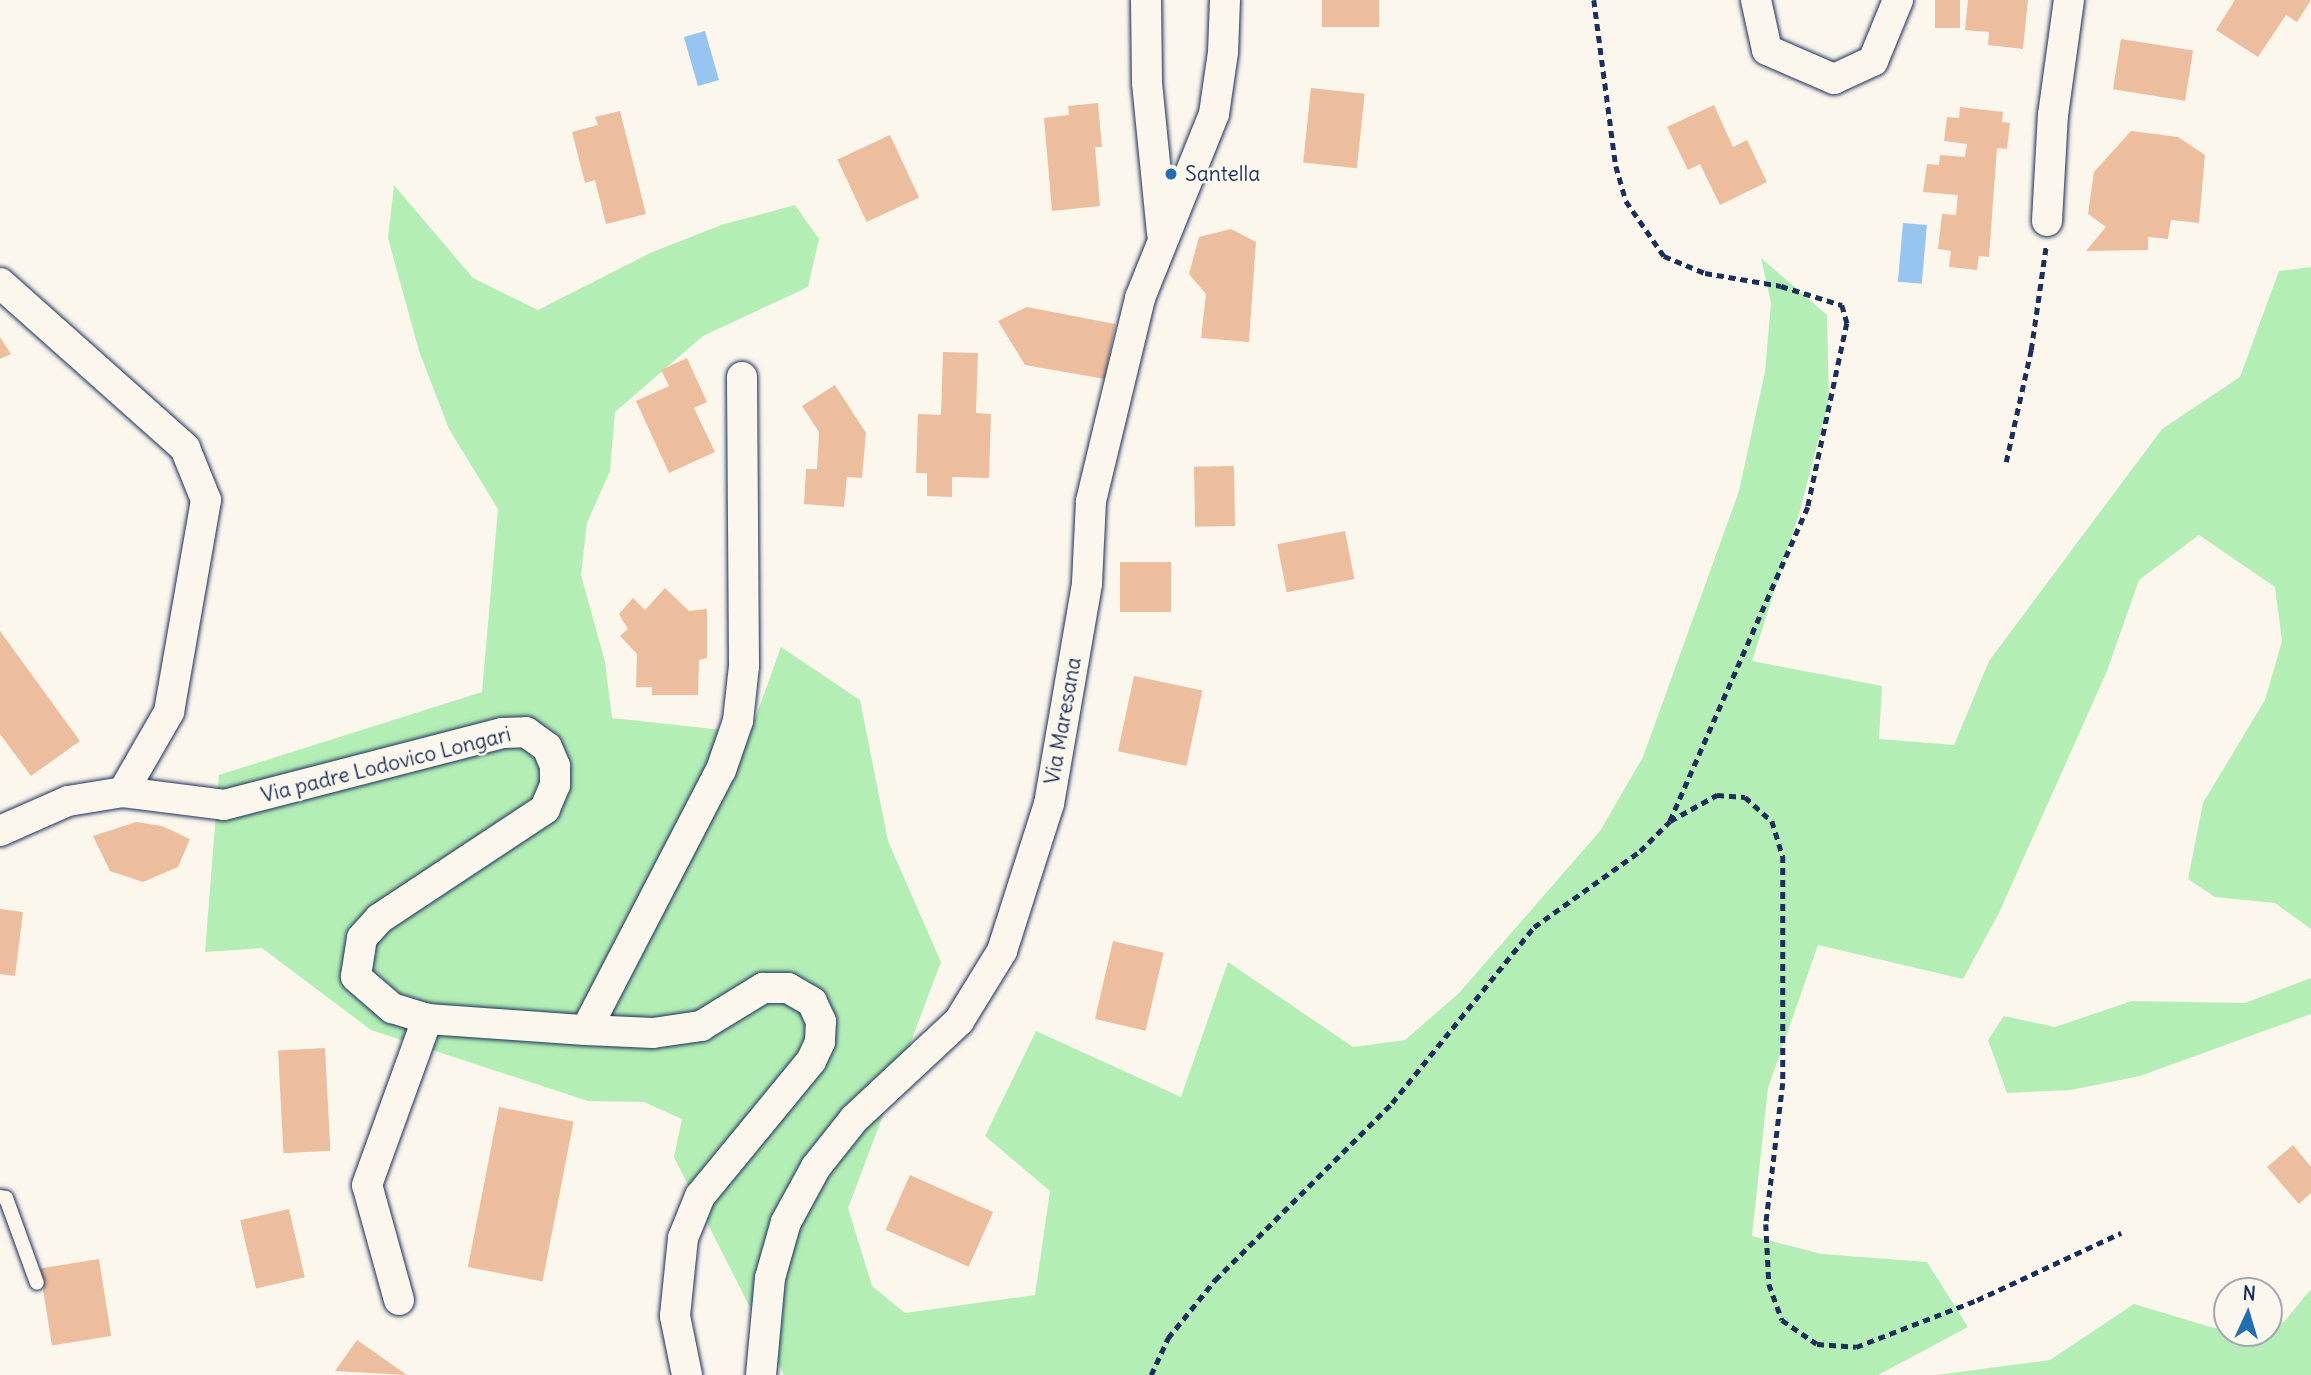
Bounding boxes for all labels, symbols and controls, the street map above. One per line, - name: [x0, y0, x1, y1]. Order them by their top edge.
- place label: Santella: [1185, 161, 1260, 187]
- marker: Santella: [1163, 166, 1179, 182]
- street label: Via Maresana: [1039, 655, 1087, 787]
- street label: Via padre Lodovico Longari: [258, 722, 514, 808]
- north arrow: [2213, 1277, 2283, 1347]
- text: N: [2242, 1281, 2257, 1305]

